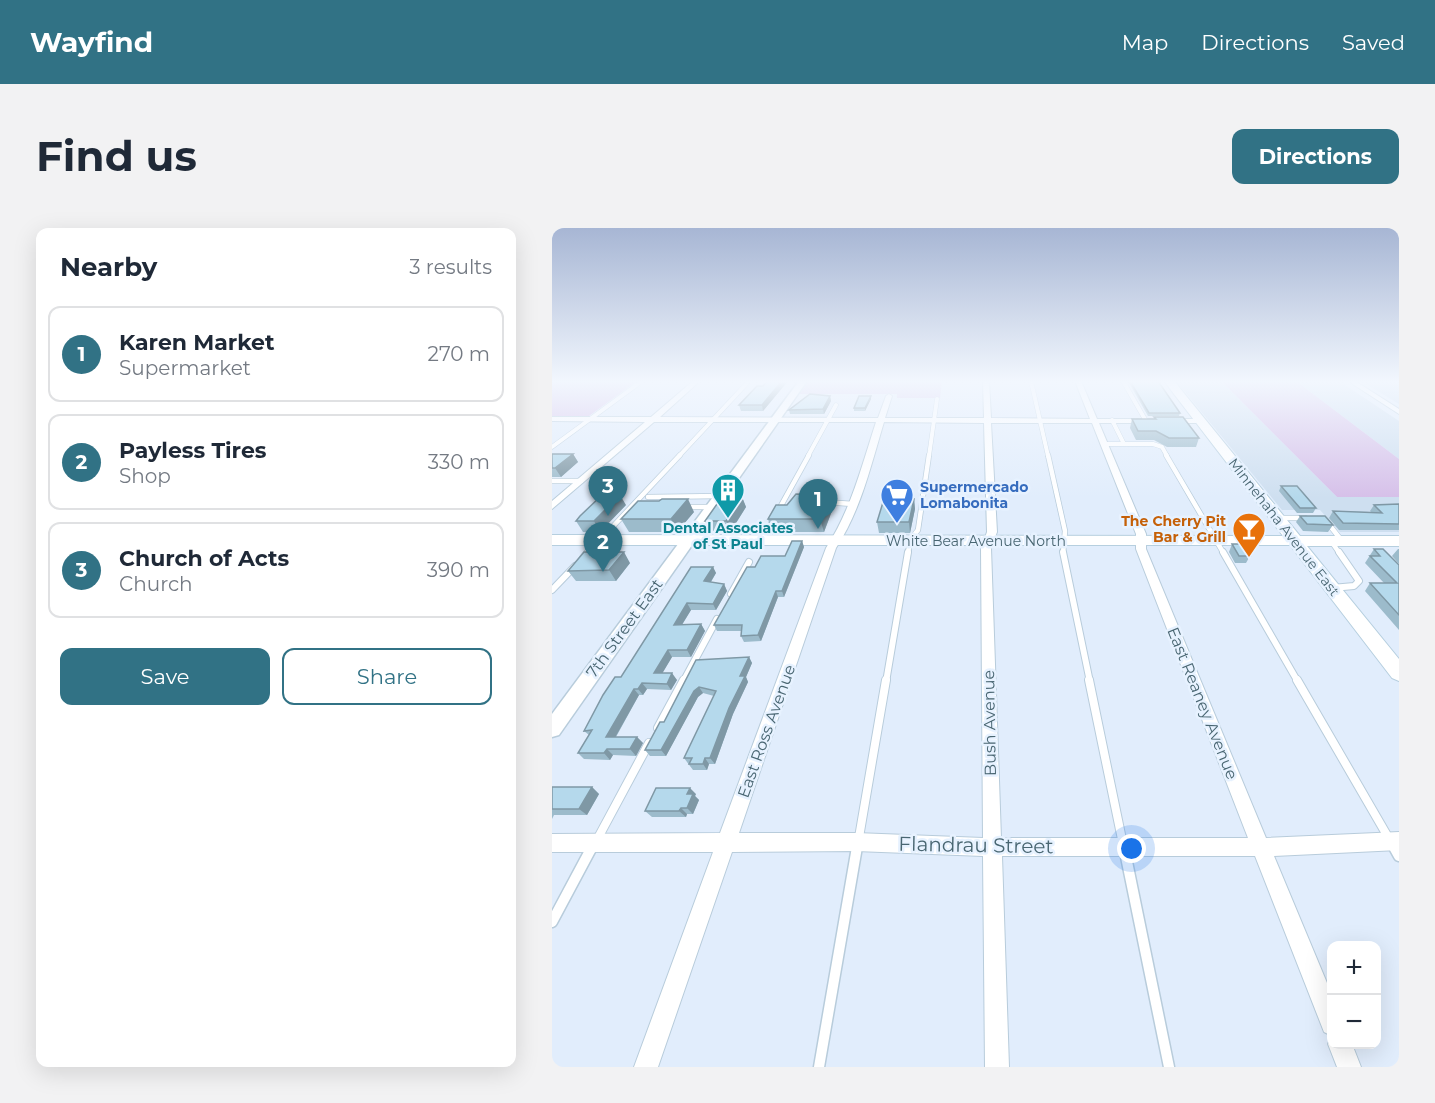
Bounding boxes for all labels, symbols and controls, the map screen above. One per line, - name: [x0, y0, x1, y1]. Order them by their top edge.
- text: Wayfind: [30, 25, 153, 59]
- text: Map: [1122, 30, 1168, 55]
- text: Directions: [1201, 30, 1309, 55]
- text: Saved: [1342, 30, 1405, 55]
- button: Directions: [1232, 129, 1399, 184]
- text: Find us: [36, 130, 197, 182]
- text: Nearby: [60, 251, 157, 283]
- text: 3 results: [409, 255, 492, 279]
- text: Karen Market: [119, 329, 275, 356]
- text: 1: [78, 342, 85, 366]
- text: 270 m: [428, 342, 490, 366]
- text: Supermarket: [119, 356, 251, 380]
- text: Payless Tires: [119, 437, 266, 464]
- text: 2: [76, 450, 87, 474]
- text: 330 m: [428, 450, 490, 474]
- street label: Minnehaha Avenue East: [1225, 454, 1344, 600]
- text: Shop: [119, 464, 171, 488]
- pin: 3: [588, 466, 628, 516]
- building icon: Dental Associates of St Paul: [710, 472, 746, 519]
- supermarket icon: Supermercado Lomabonita: [879, 477, 915, 524]
- place label: Supermercado Lomabonita: [920, 478, 1028, 512]
- pin: 1: [798, 480, 838, 529]
- bar icon: The Cherry Pit Bar & Grill: [1231, 511, 1267, 558]
- place label: The Cherry Pit Bar & Grill: [1121, 512, 1226, 546]
- place label: Dental Associates of St Paul: [663, 519, 794, 553]
- pin: 2: [584, 522, 622, 572]
- street label: White Bear Avenue North: [886, 532, 1066, 550]
- text: Church of Acts: [119, 545, 289, 572]
- text: 3: [76, 558, 87, 582]
- text: 390 m: [427, 558, 490, 582]
- text: Church: [119, 572, 193, 596]
- street label: 7th Street East: [582, 575, 667, 681]
- street label: East Reaney Avenue: [1163, 624, 1242, 782]
- button: Save: [60, 648, 270, 705]
- button: Share: [282, 648, 492, 705]
- street label: East Ross Avenue: [734, 662, 799, 800]
- street label: Bush Avenue: [979, 670, 1000, 776]
- street label: Flandrau Street: [898, 832, 1054, 858]
- your location: [1117, 834, 1146, 863]
- map controls: [1327, 941, 1381, 1049]
- button: +: [1327, 941, 1381, 995]
- button: −: [1327, 995, 1381, 1049]

